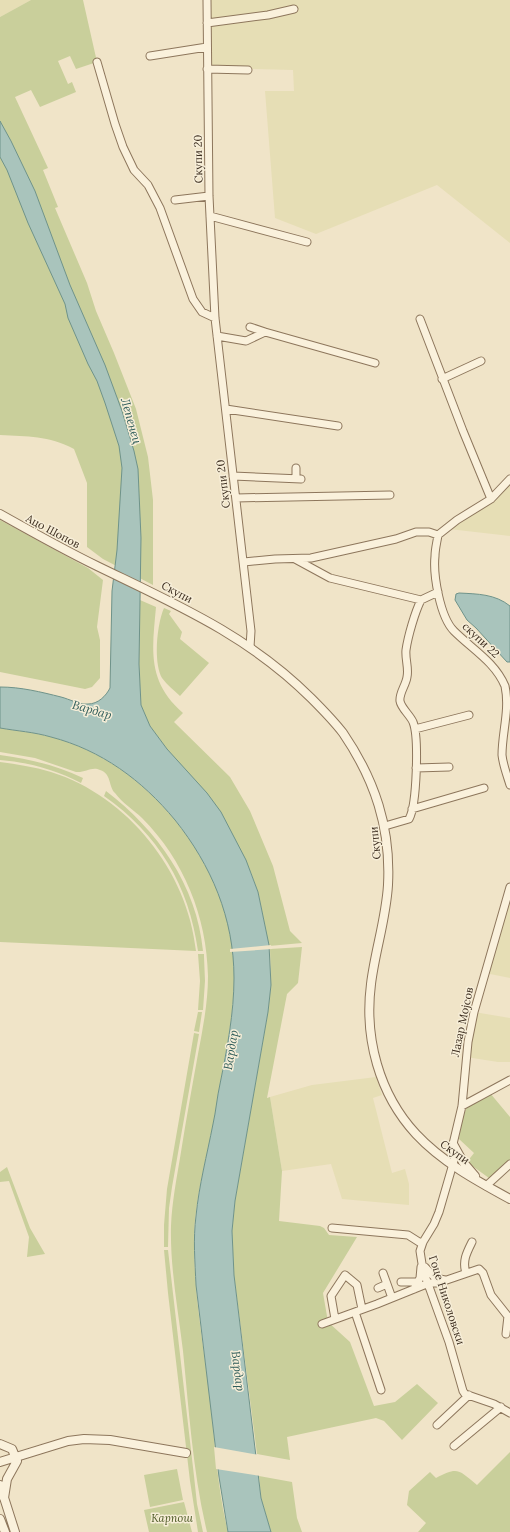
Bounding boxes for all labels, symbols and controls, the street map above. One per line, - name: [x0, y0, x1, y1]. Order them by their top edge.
- street label: Скупи 20: [191, 134, 205, 183]
- water label: Лепенец: [118, 396, 145, 446]
- street label: Скупи 20: [213, 459, 233, 509]
- street label: Ацо Шопов: [23, 510, 83, 551]
- street label: Скупи: [159, 578, 195, 606]
- street label: скупи 22: [459, 619, 503, 661]
- water label: Вардар: [71, 697, 114, 722]
- street label: Скупи: [366, 826, 384, 860]
- street label: Лазар Мојсов: [448, 986, 476, 1058]
- water label: Вардар: [220, 1029, 241, 1071]
- street label: Скупи: [437, 1137, 473, 1167]
- street label: Гоце Николовски: [426, 1254, 468, 1347]
- water label: Вардар: [229, 1350, 248, 1392]
- park label: Карпош: [151, 1511, 193, 1525]

